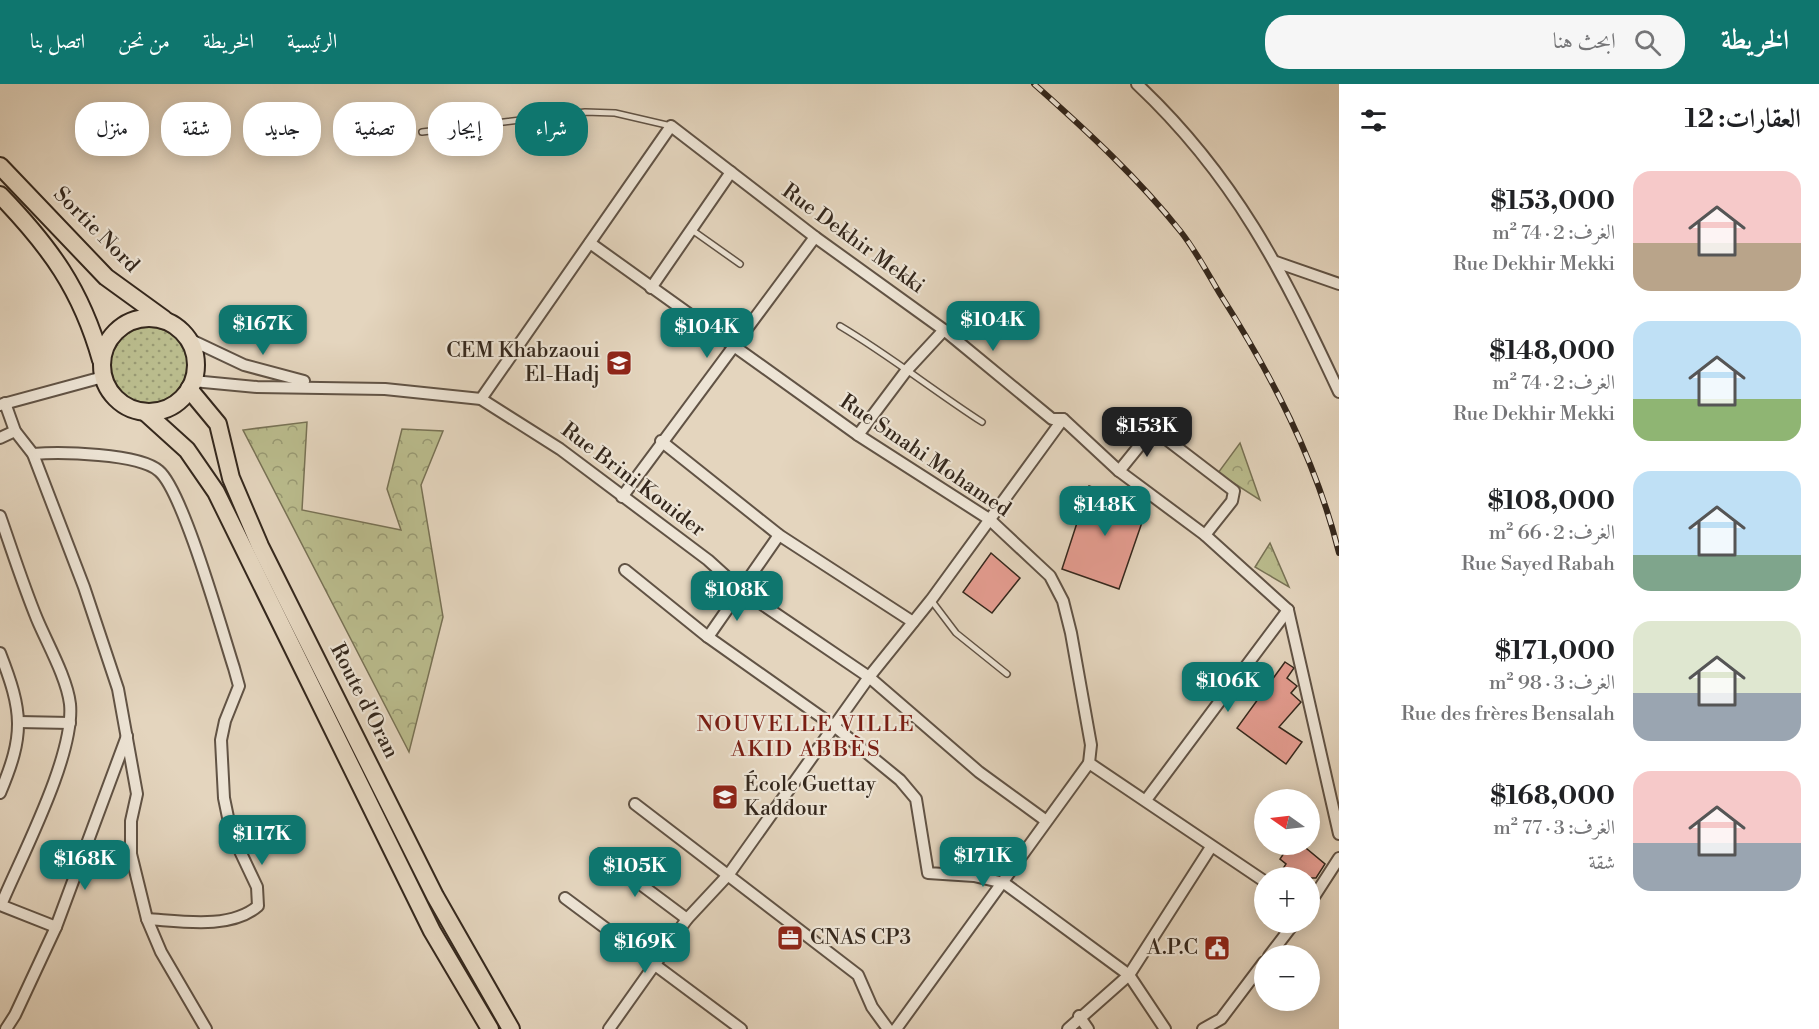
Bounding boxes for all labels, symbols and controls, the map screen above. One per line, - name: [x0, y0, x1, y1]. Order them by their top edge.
- search box: [1265, 15, 1685, 69]
- text: الخريطة: [1721, 23, 1789, 58]
- icon: search: [1631, 26, 1664, 59]
- text: ابحث هنا: [1553, 28, 1616, 55]
- text: اتصل بنا: [30, 29, 85, 55]
- text: من نحن: [118, 29, 170, 55]
- text: الخريطة: [203, 29, 254, 55]
- text: الرئيسية: [287, 29, 337, 55]
- chip: منزل: [75, 102, 149, 156]
- chip: شقة: [161, 102, 231, 156]
- chip: جديد: [243, 102, 321, 156]
- chip: تصفية: [333, 102, 416, 156]
- chip: إيجار: [428, 102, 503, 156]
- chip: شراء: [515, 102, 588, 156]
- text: العقارات: 12: [1685, 103, 1801, 135]
- icon: filters: [1357, 104, 1390, 137]
- street label: Rue Dekhir Mekki: [777, 178, 930, 300]
- street label: Sortie Nord: [48, 182, 144, 278]
- text: $153,000: [1491, 185, 1615, 217]
- icon: home: [1681, 195, 1753, 267]
- text: الغرف: 2 · 74 m²: [1492, 221, 1615, 246]
- text: Rue Dekhir Mekki: [1453, 252, 1615, 277]
- pin: $104K: [951, 301, 1035, 352]
- pin: $167K: [221, 305, 305, 356]
- pin: $104K: [665, 308, 749, 359]
- text: $104K: [961, 308, 1026, 333]
- text: $167K: [233, 312, 293, 337]
- text: $104K: [675, 315, 740, 340]
- text: $148,000: [1490, 335, 1615, 367]
- place label: CEM Khabzaoui El-Hadj: [446, 338, 600, 388]
- icon: home: [1681, 345, 1753, 417]
- school or university icon: CEM Khabzaoui El-Hadj: [604, 348, 634, 378]
- text: الغرف: 2 · 74 m²: [1492, 371, 1615, 396]
- street label: Rue Smahi Mohamed: [835, 389, 1016, 523]
- text: Rue Dekhir Mekki: [1453, 402, 1615, 427]
- pin: $153K: [1105, 407, 1189, 458]
- text: $153K: [1116, 414, 1178, 439]
- street label: Rue Brini Kouider: [556, 417, 710, 543]
- text: $108,000: [1488, 485, 1615, 517]
- pin: $148K: [1063, 486, 1147, 537]
- text: $148K: [1074, 493, 1136, 518]
- icon: home: [1681, 495, 1753, 567]
- text: الغرف: 2 · 66 m²: [1489, 521, 1615, 546]
- text: Rue Sayed Rabah: [1461, 552, 1615, 577]
- pin: $108K: [695, 571, 779, 622]
- text: $108K: [705, 578, 769, 603]
- text: $171,000: [1495, 635, 1615, 667]
- street label: Route d'Oran: [324, 639, 404, 763]
- icon: home: [1681, 645, 1753, 717]
- pin: $106K: [1186, 662, 1270, 713]
- text: $106K: [1196, 669, 1260, 694]
- text: الغرف: 3 · 98 m²: [1489, 671, 1615, 696]
- text: Rue des frères Bensalah: [1401, 702, 1615, 727]
- district label: NOUVELLE VILLE AKID ABBÈS: [697, 711, 915, 763]
- place label: École Guettay Kaddour: [744, 770, 877, 822]
- text: $168,000: [1490, 780, 1615, 812]
- school or university icon: École Guettay Kaddour: [710, 782, 740, 812]
- north arrow: [1254, 789, 1320, 855]
- map controls: [1254, 789, 1320, 1011]
- icon: home: [1681, 795, 1753, 867]
- pin: $117K: [220, 815, 304, 866]
- text: الغرف: 3 · 77 m²: [1493, 816, 1615, 841]
- text: $117K: [233, 822, 291, 847]
- pin: $171K: [941, 837, 1025, 888]
- pin: $168K: [43, 840, 127, 891]
- text: $171K: [954, 844, 1012, 869]
- text: $168K: [54, 847, 116, 872]
- pin: $105K: [593, 847, 677, 898]
- text: شقة: [1589, 851, 1615, 876]
- text: $105K: [603, 854, 667, 879]
- button: +: [1254, 867, 1320, 933]
- pin: $169K: [603, 923, 687, 974]
- office icon: CNAS CP3: [775, 923, 805, 953]
- place label: CNAS CP3: [810, 925, 911, 951]
- text: $169K: [614, 930, 676, 955]
- public building icon: A.P.C: [1202, 933, 1232, 963]
- place label: A.P.C: [1146, 935, 1198, 961]
- button: −: [1254, 945, 1320, 1011]

